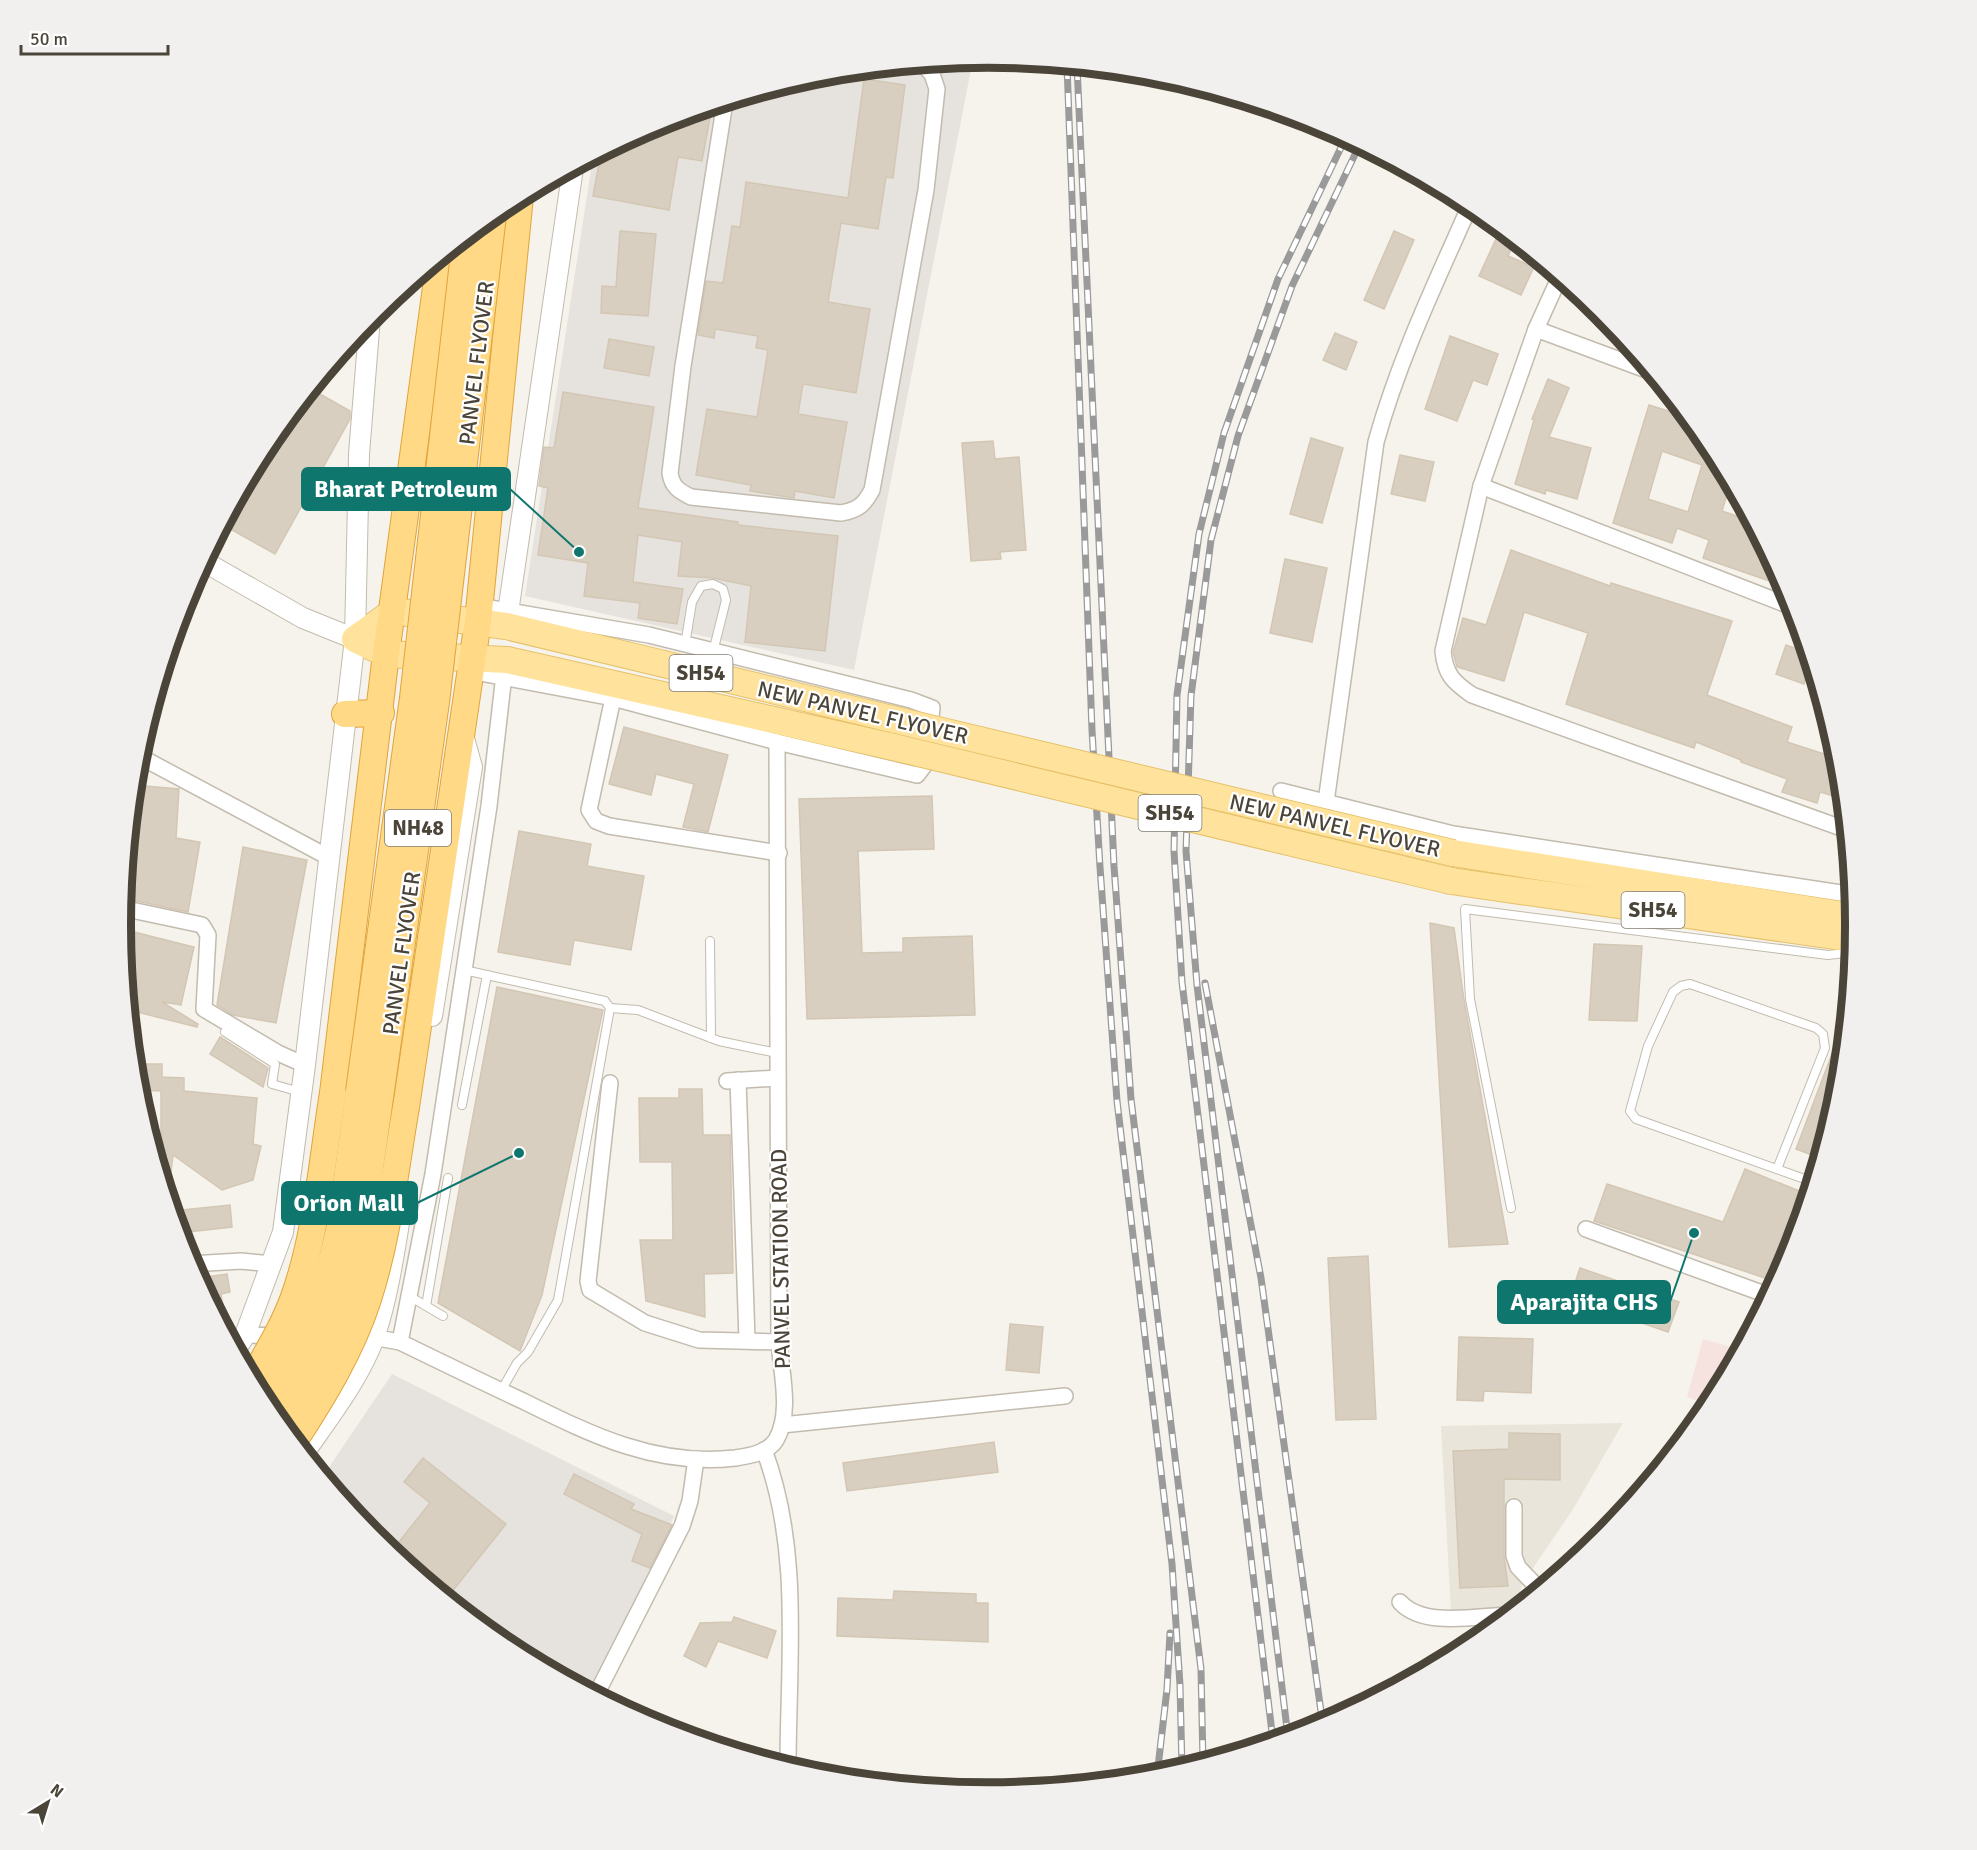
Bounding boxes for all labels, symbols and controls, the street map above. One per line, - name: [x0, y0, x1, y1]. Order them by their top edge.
- scale bar: [21, 18, 168, 56]
- text: 50 m: [30, 28, 68, 50]
- street label: PANVEL FLYOVER: [453, 280, 500, 446]
- callout: Bharat Petroleum: [302, 468, 510, 510]
- text: Bharat Petroleum: [314, 474, 498, 504]
- road number: SH54: [670, 655, 732, 691]
- street label: NEW PANVEL FLYOVER: [755, 675, 971, 750]
- street label: NEW PANVEL FLYOVER: [1227, 788, 1443, 863]
- road number: SH54: [1138, 795, 1202, 831]
- road number: NH48: [385, 810, 451, 846]
- street label: PANVEL FLYOVER: [377, 870, 426, 1036]
- road number: SH54: [1622, 892, 1684, 928]
- street label: PANVEL STATION ROAD: [765, 1149, 796, 1369]
- callout: Orion Mall: [282, 1182, 417, 1224]
- text: Orion Mall: [293, 1188, 405, 1218]
- callout: Aparajita CHS: [1498, 1281, 1670, 1323]
- text: Aparajita CHS: [1510, 1287, 1658, 1317]
- north arrow: [18, 1772, 78, 1832]
- text: N: [46, 1780, 67, 1802]

